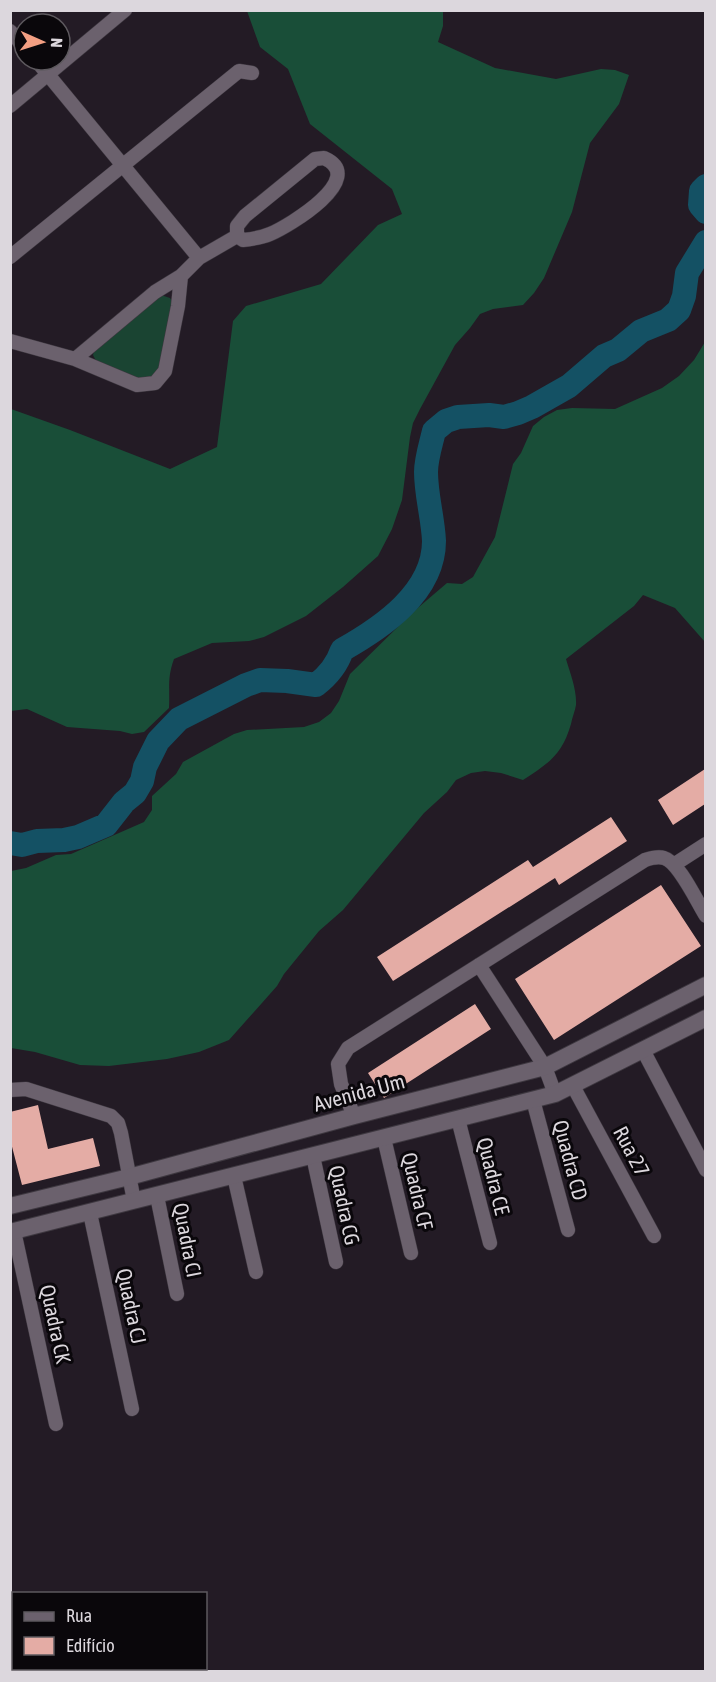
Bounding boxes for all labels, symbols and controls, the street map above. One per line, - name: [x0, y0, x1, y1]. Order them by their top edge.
- north arrow: [12, 12, 72, 72]
- text: N: [48, 38, 66, 48]
- street label: Avenida Um: [311, 1068, 407, 1116]
- street label: Quadra CD: [549, 1117, 593, 1203]
- street label: Rua 27: [609, 1122, 655, 1180]
- street label: Quadra CE: [473, 1135, 515, 1217]
- street label: Quadra CF: [397, 1150, 439, 1232]
- street label: Quadra CG: [325, 1163, 365, 1247]
- street label: Quadra CI: [169, 1201, 207, 1279]
- street label: Quadra CJ: [112, 1266, 152, 1346]
- street label: Quadra CK: [36, 1282, 76, 1366]
- legend: [12, 1592, 207, 1670]
- text: Rua: [66, 1605, 92, 1626]
- text: Edifício: [66, 1635, 115, 1656]

